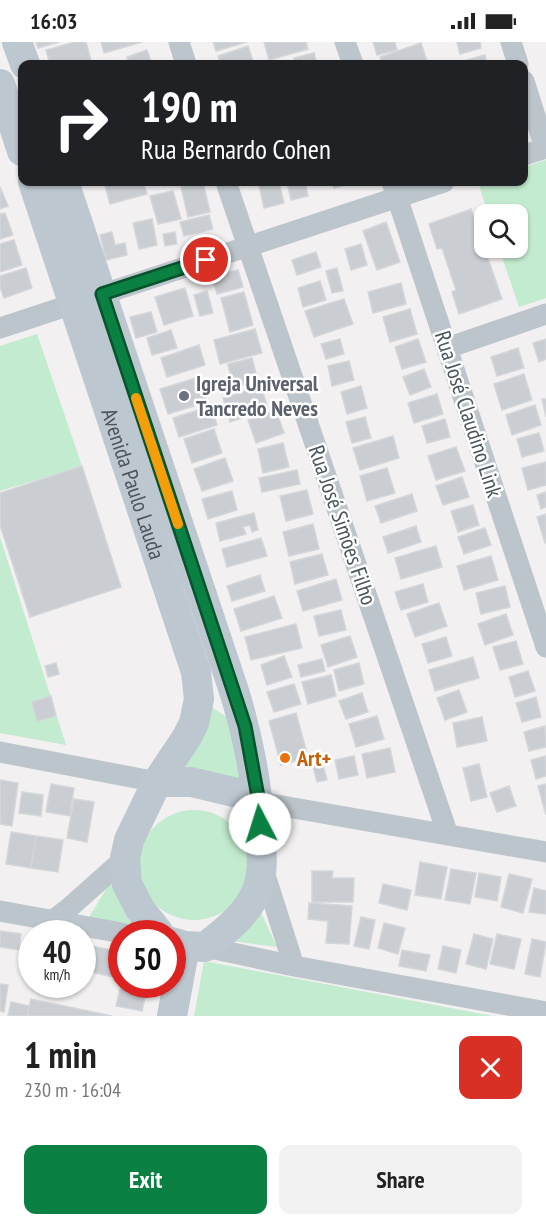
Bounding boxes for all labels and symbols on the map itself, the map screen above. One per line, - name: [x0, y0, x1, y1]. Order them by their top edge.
- pin: [180, 234, 231, 285]
- street label: Rua José Claudino Link: [429, 327, 509, 501]
- place label: Igreja Universal Tancredo Neves: [196, 369, 319, 422]
- marker: Igreja Universal Tancredo Neves: [177, 389, 191, 403]
- street label: Avenida Paulo Lauda: [95, 405, 172, 563]
- street label: Rua José Simões Filho: [303, 442, 383, 608]
- place label: Art+: [296, 744, 331, 772]
- marker: Art+: [278, 751, 292, 765]
- position arrow: [228, 792, 292, 856]
- speed limit sign: 50: [108, 920, 186, 998]

